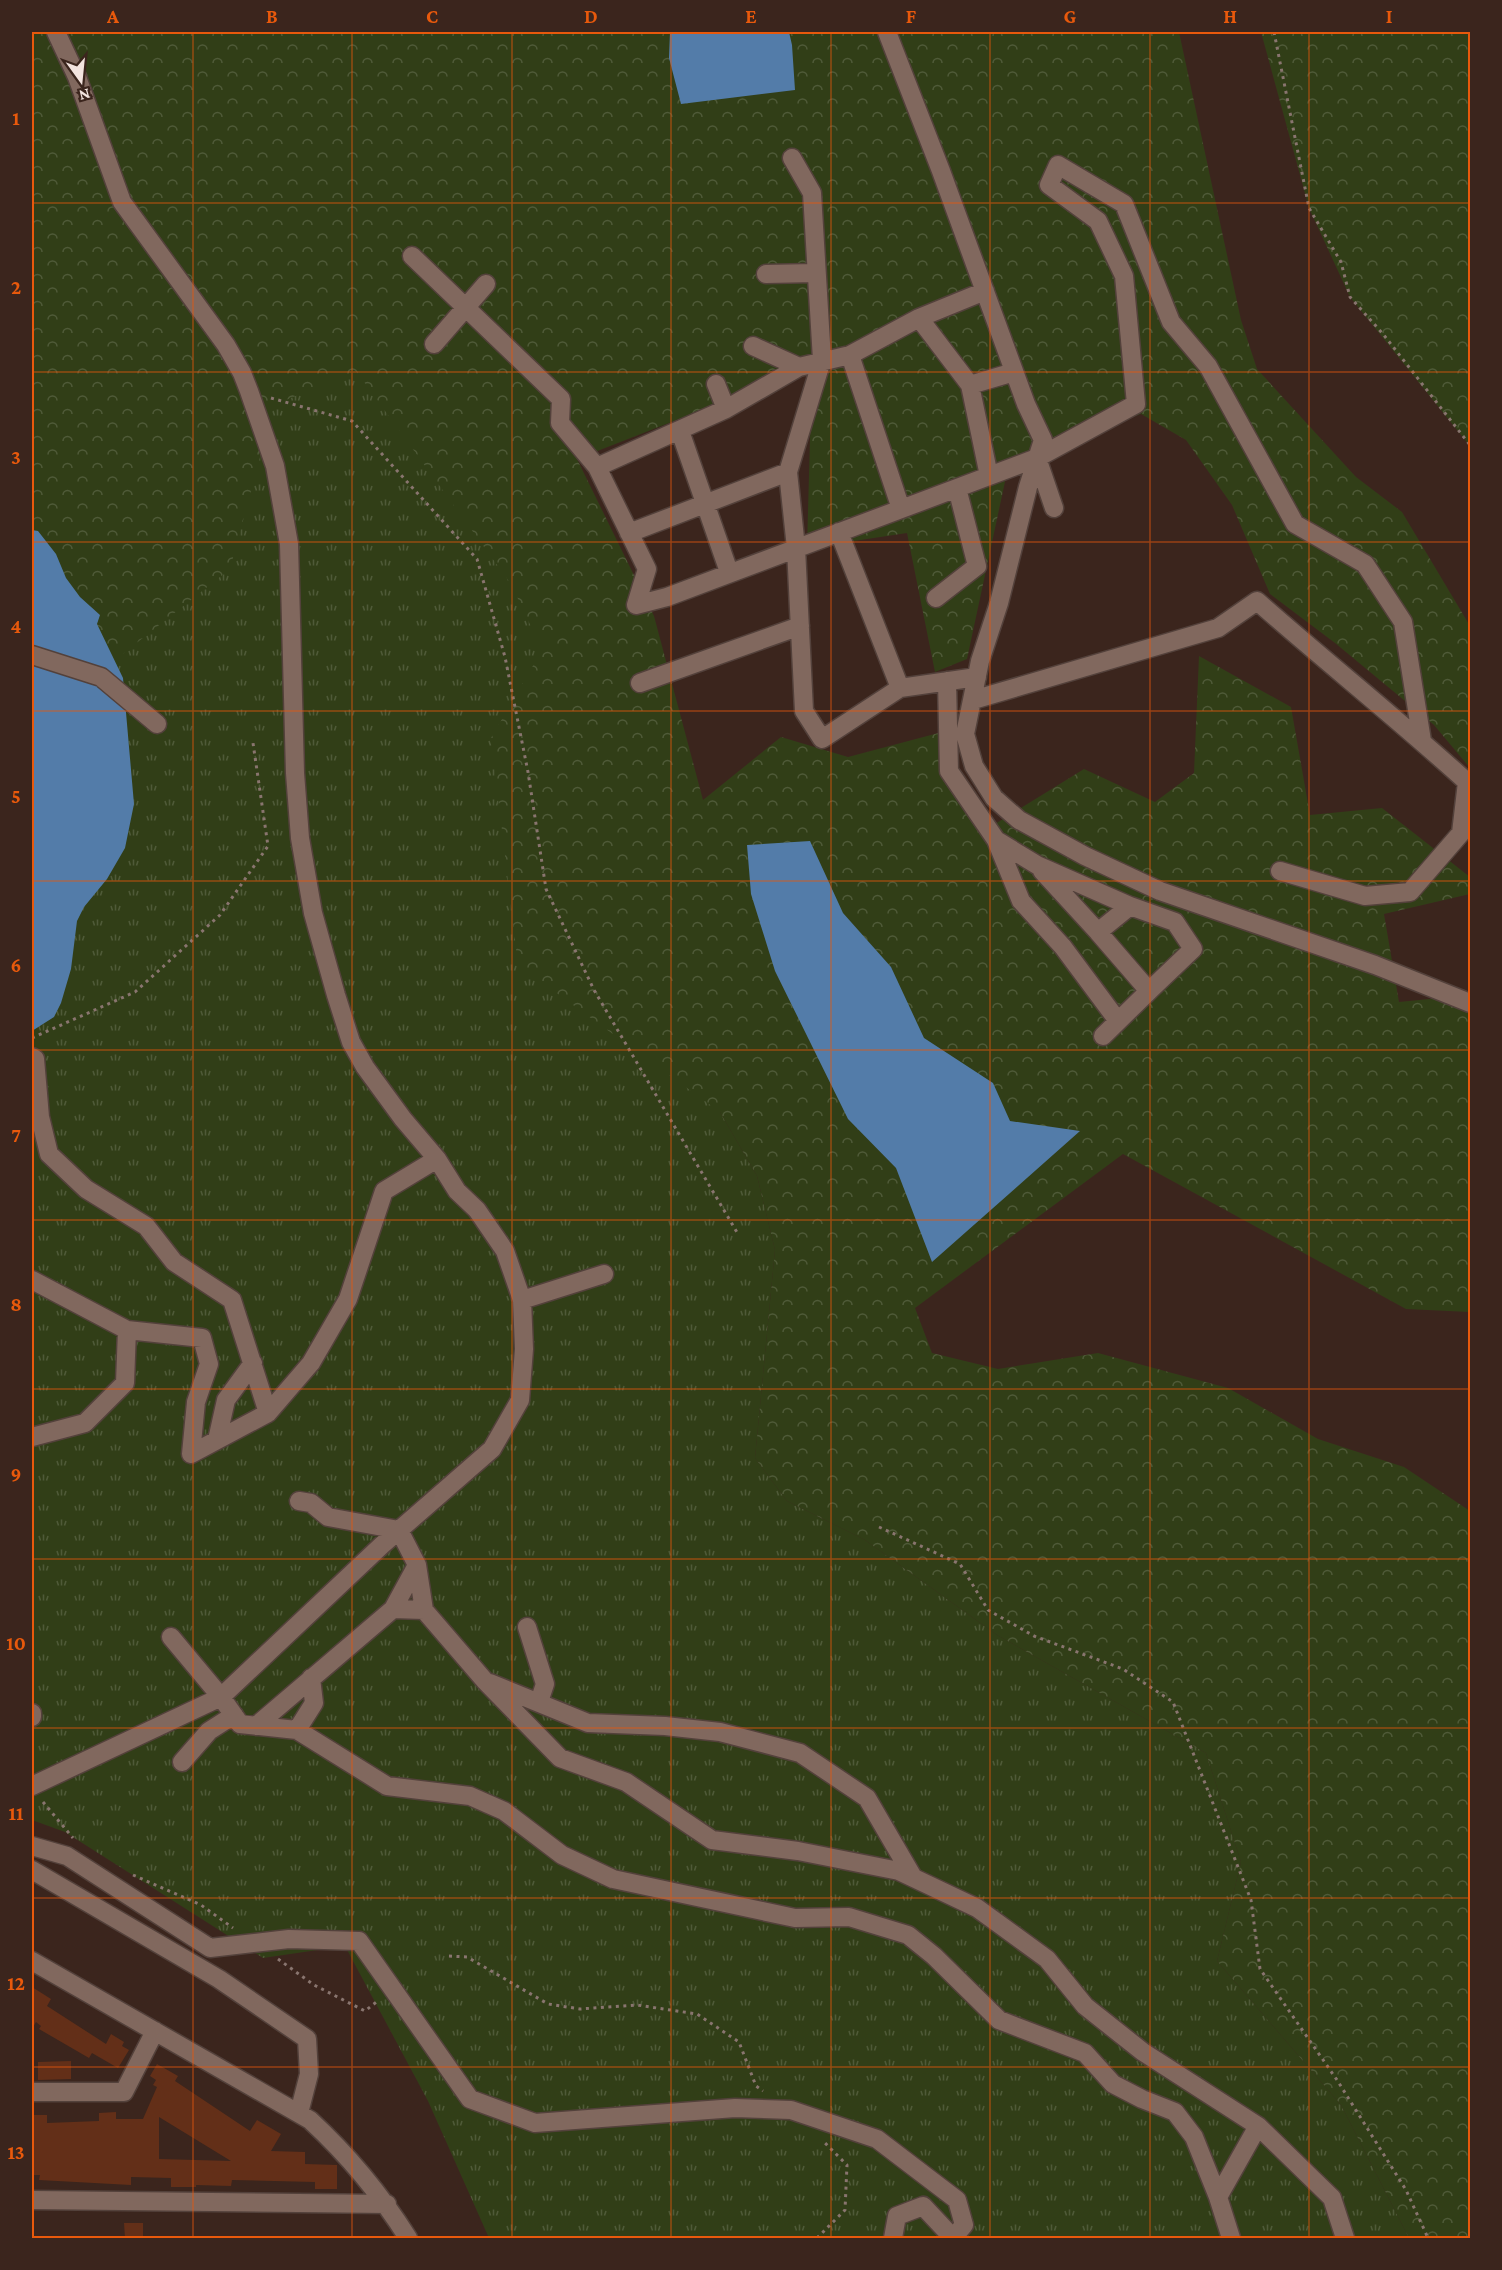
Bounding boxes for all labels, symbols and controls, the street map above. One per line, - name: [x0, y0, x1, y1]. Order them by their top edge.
- text: A: [106, 5, 120, 27]
- text: B: [266, 5, 278, 27]
- text: C: [426, 5, 438, 27]
- text: D: [584, 5, 598, 27]
- text: E: [745, 5, 757, 27]
- text: F: [906, 5, 917, 27]
- text: G: [1064, 5, 1077, 27]
- text: H: [1223, 5, 1237, 27]
- text: I: [1386, 5, 1393, 27]
- north arrow: [51, 51, 111, 111]
- text: N: [77, 85, 92, 105]
- text: 1: [12, 107, 20, 129]
- text: 2: [11, 276, 21, 298]
- text: 3: [11, 446, 21, 468]
- text: 4: [11, 615, 22, 637]
- text: 5: [11, 785, 21, 807]
- text: 6: [11, 954, 21, 976]
- text: 7: [11, 1124, 21, 1146]
- text: 8: [10, 1293, 22, 1315]
- text: 9: [11, 1463, 21, 1485]
- text: 10: [6, 1632, 26, 1654]
- text: 11: [9, 1802, 24, 1824]
- text: 12: [7, 1972, 25, 1994]
- text: 13: [7, 2141, 25, 2163]

